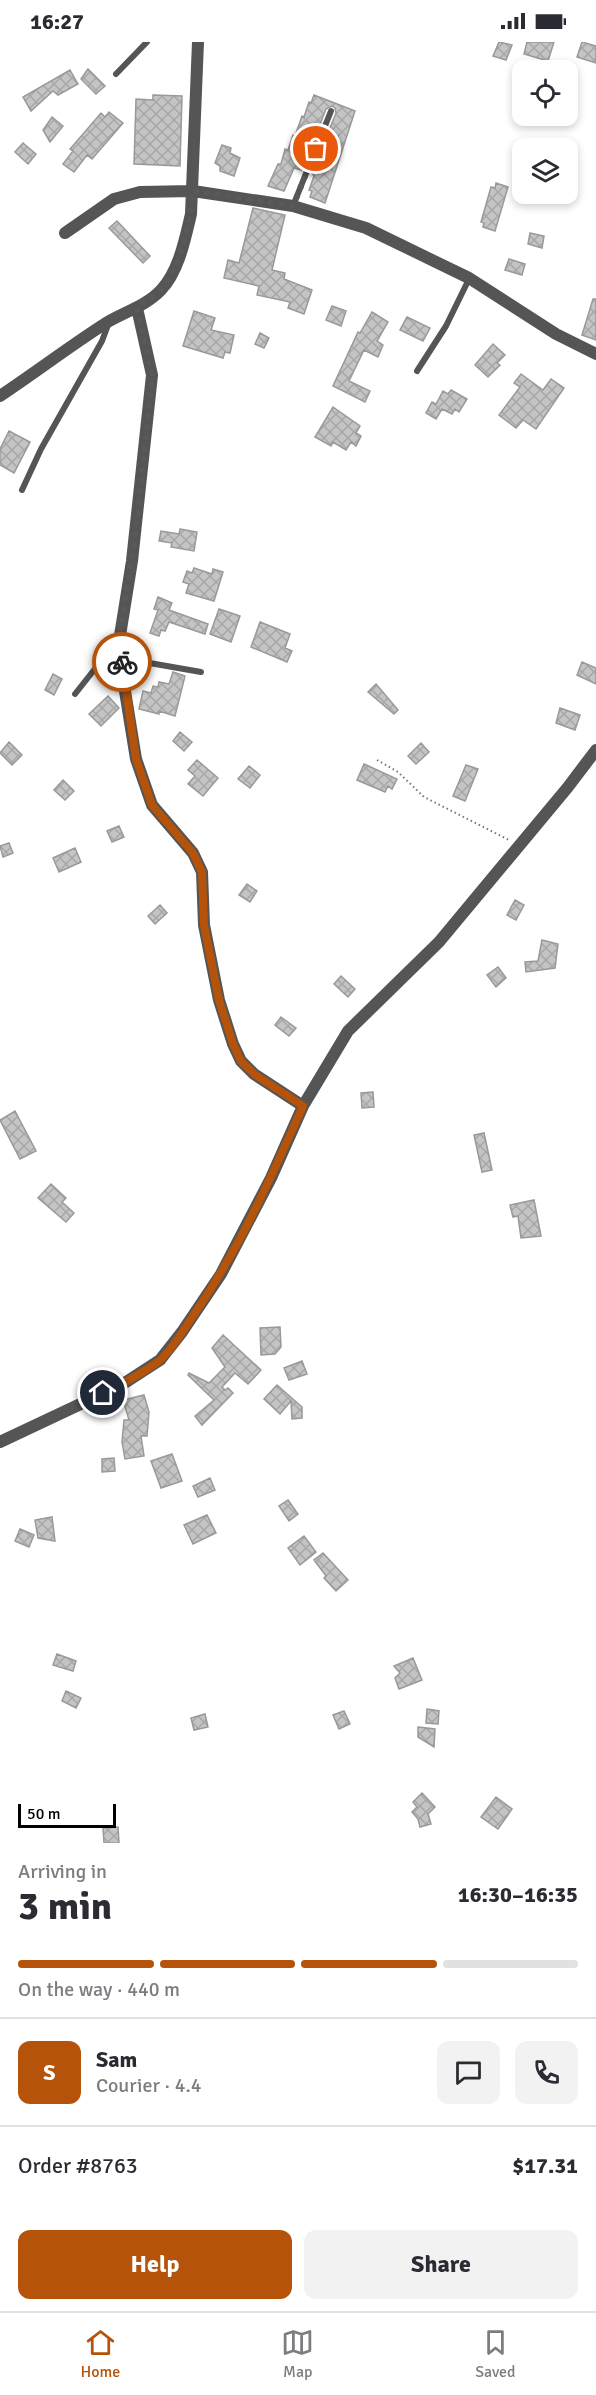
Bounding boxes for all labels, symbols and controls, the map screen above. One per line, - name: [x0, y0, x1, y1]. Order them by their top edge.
- text: 16:27: [30, 8, 84, 35]
- map controls: [512, 60, 578, 204]
- button: locate: [512, 60, 578, 126]
- pin: [290, 123, 341, 174]
- icon: bag: [299, 132, 332, 165]
- button: layers: [512, 138, 578, 204]
- courier: [92, 632, 152, 692]
- icon: bike: [106, 646, 139, 679]
- pin: [77, 1367, 128, 1418]
- icon: home: [86, 1376, 119, 1409]
- scale bar: [18, 1801, 116, 1828]
- text: 50 m: [27, 1804, 61, 1824]
- text: Arriving in: [18, 1859, 107, 1884]
- text: 16:30–16:35: [458, 1881, 578, 1908]
- text: 3 min: [18, 1882, 112, 1930]
- text: On the way · 440 m: [18, 1977, 180, 2002]
- button: chat: [437, 2041, 500, 2104]
- button: phone: [515, 2041, 578, 2104]
- text: Sam: [96, 2046, 137, 2073]
- text: S: [43, 2059, 56, 2086]
- text: Courier · 4.4: [96, 2073, 202, 2098]
- text: Order #8763: [18, 2152, 138, 2179]
- text: $17.31: [512, 2152, 578, 2179]
- button: Help: [18, 2230, 292, 2299]
- button: Share: [304, 2230, 578, 2299]
- tab: Home: [80, 2326, 120, 2382]
- tab: Map: [281, 2326, 314, 2382]
- tab: Saved: [475, 2326, 516, 2382]

